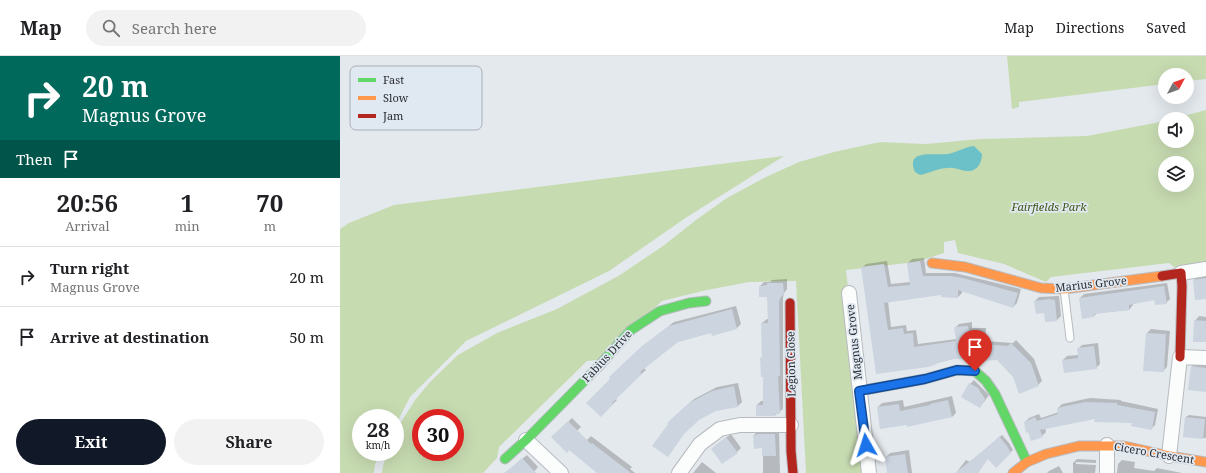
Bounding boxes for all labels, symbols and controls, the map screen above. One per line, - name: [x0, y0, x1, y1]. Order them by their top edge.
- search box: [86, 10, 366, 46]
- text: Map: [20, 15, 62, 41]
- icon: search: [100, 17, 122, 39]
- text: Search here: [132, 18, 217, 38]
- text: Map: [1004, 18, 1034, 37]
- text: Directions: [1056, 18, 1124, 37]
- text: Saved: [1146, 18, 1186, 37]
- legend: [350, 66, 482, 130]
- text: 20 m: [82, 67, 149, 105]
- north arrow: [1158, 68, 1194, 104]
- map controls: [1158, 68, 1194, 192]
- icon: right: [16, 72, 68, 124]
- text: Fast: [383, 72, 404, 87]
- text: Slow: [383, 90, 409, 105]
- text: Magnus Grove: [82, 103, 206, 127]
- text: Jam: [382, 108, 404, 123]
- button: sound: [1158, 112, 1194, 148]
- icon: arrive: [60, 148, 82, 170]
- text: Then: [16, 149, 52, 169]
- button: layers: [1158, 156, 1194, 192]
- text: 20:56: [57, 186, 118, 219]
- text: 1: [180, 186, 194, 219]
- text: 70: [256, 186, 283, 219]
- park label: Fairfields Park: [1010, 199, 1087, 214]
- text: Arrival: [65, 217, 110, 235]
- text: min: [175, 217, 200, 235]
- text: m: [264, 217, 276, 235]
- text: Turn right: [50, 258, 129, 278]
- icon: right: [16, 266, 38, 288]
- text: 20 m: [289, 267, 324, 287]
- street label: Marius Grove: [1055, 272, 1127, 295]
- text: Magnus Grove: [50, 278, 140, 296]
- street label: Magnus Grove: [842, 303, 865, 381]
- icon: arrive: [16, 326, 38, 348]
- street label: Fabius Drive: [579, 326, 635, 385]
- text: Arrive at destination: [50, 327, 209, 347]
- text: 50 m: [289, 327, 324, 347]
- pin: [958, 330, 992, 371]
- street label: Legion Close: [782, 331, 799, 397]
- icon: arrive: [964, 336, 986, 358]
- speed limit sign: 30: [412, 409, 464, 461]
- text: 28: [367, 416, 389, 443]
- button: Exit: [16, 419, 166, 465]
- button: Share: [174, 419, 324, 465]
- position arrow: [845, 424, 887, 466]
- text: km/h: [366, 438, 390, 452]
- street label: Cicero Crescent: [1113, 438, 1195, 467]

